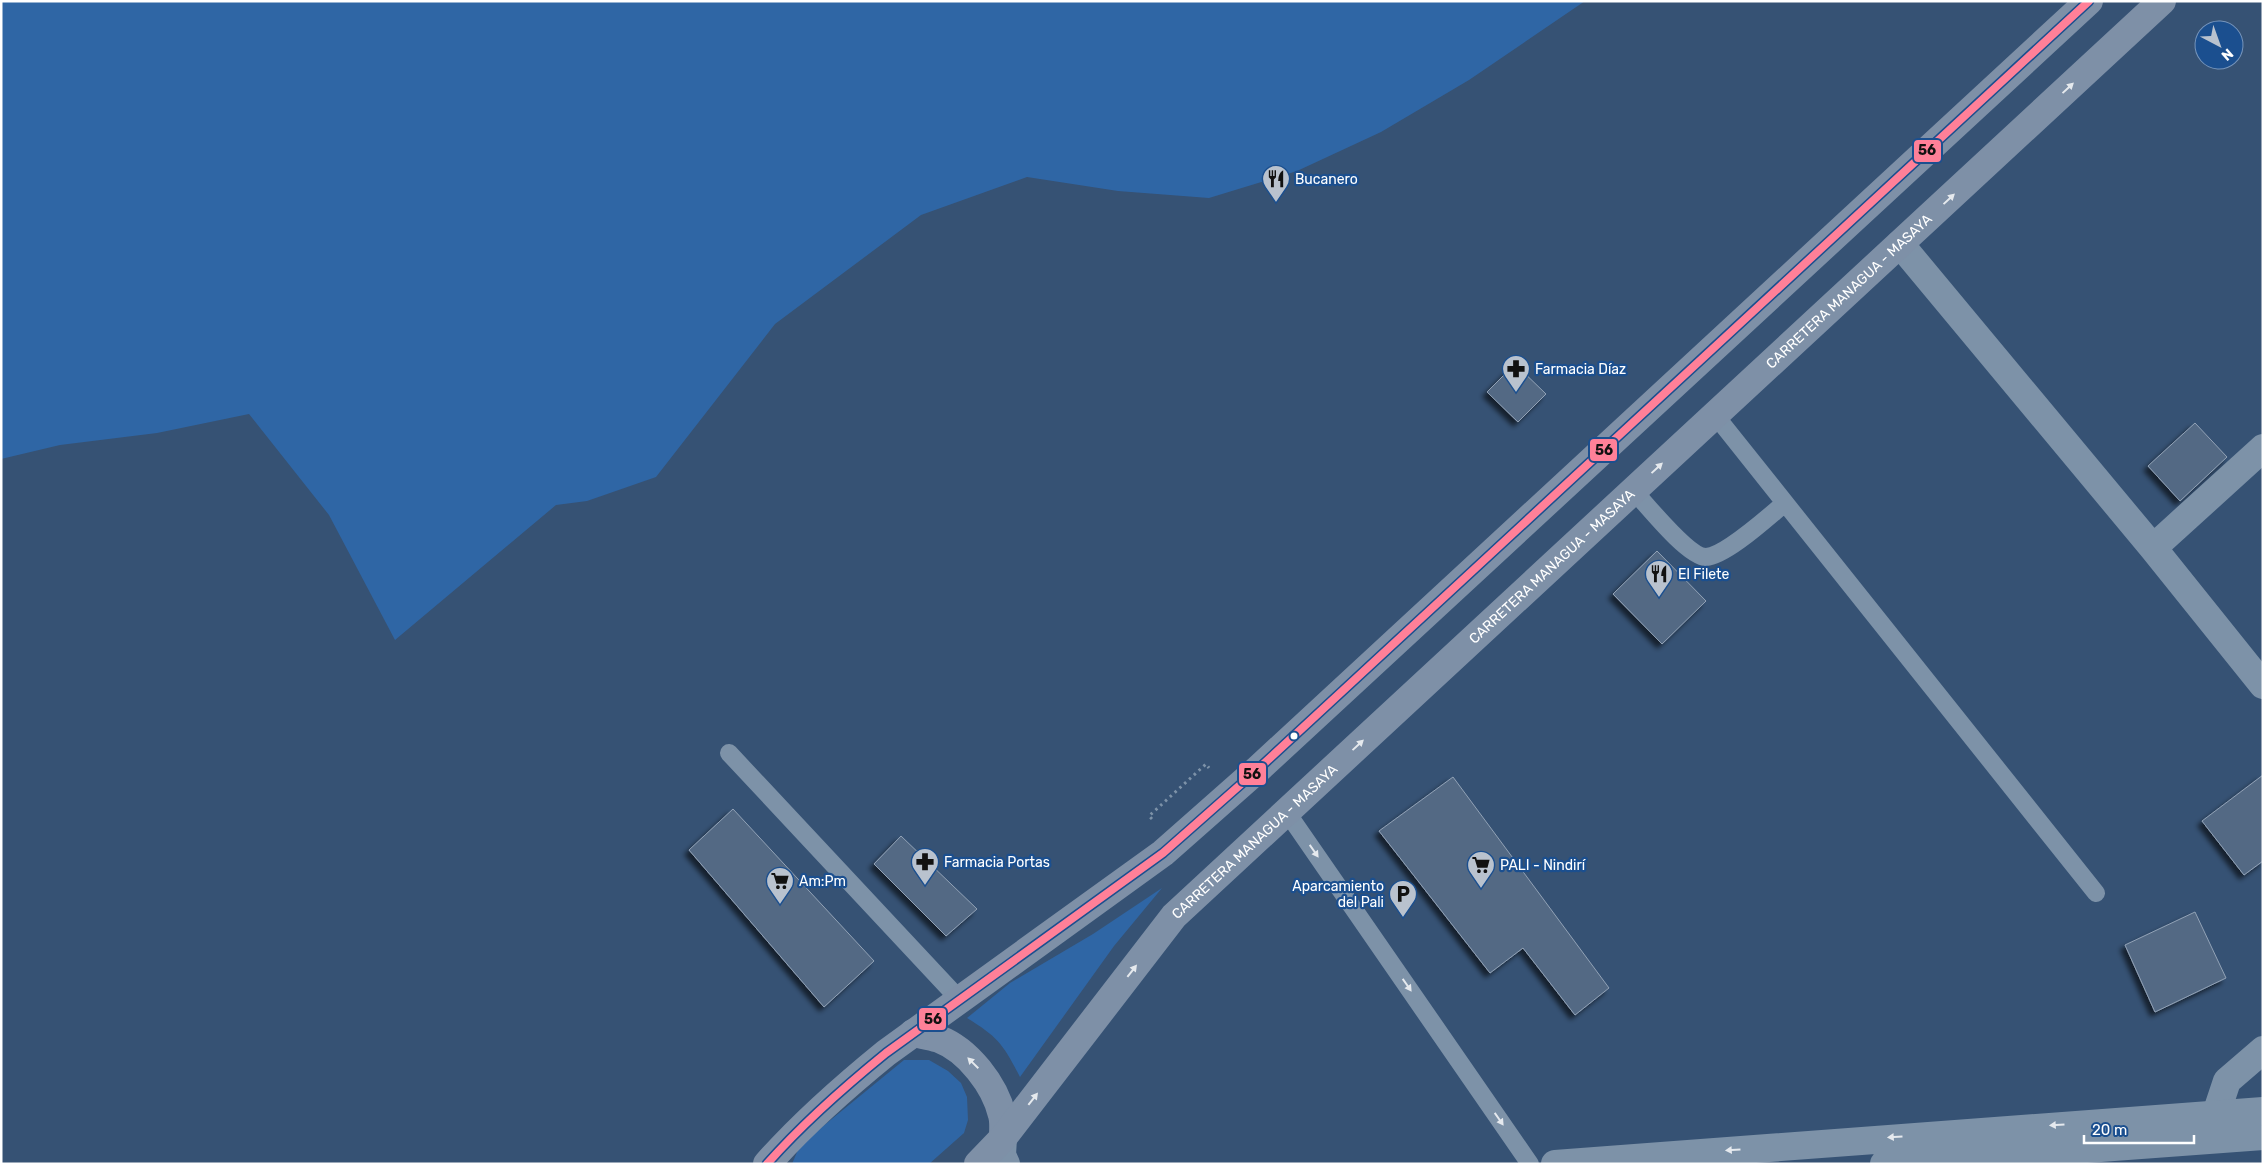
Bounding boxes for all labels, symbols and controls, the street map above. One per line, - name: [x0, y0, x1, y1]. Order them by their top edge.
- north arrow: [2194, 20, 2244, 70]
- text: N: [2218, 45, 2237, 64]
- one-way arrow: [2062, 82, 2074, 94]
- line badge: 56: [1913, 139, 1942, 163]
- text: 56: [1918, 142, 1936, 159]
- restaurant icon: Bucanero: [1261, 164, 1291, 203]
- place label: Bucanero: [1295, 171, 1358, 188]
- one-way arrow: [1943, 193, 1955, 205]
- street label: CARRETERA MANAGUA - MASAYA: [1763, 210, 1936, 372]
- pharmacy icon: Farmacia Díaz: [1501, 354, 1531, 393]
- place label: Farmacia Díaz: [1535, 361, 1626, 378]
- line badge: 56: [1589, 438, 1618, 462]
- text: 56: [1595, 442, 1613, 459]
- one-way arrow: [1651, 462, 1663, 474]
- street label: CARRETERA MANAGUA - MASAYA: [1466, 485, 1639, 648]
- restaurant icon: El Filete: [1644, 559, 1674, 598]
- place label: El Filete: [1678, 566, 1730, 583]
- unlabelled marker: [1289, 731, 1299, 741]
- one-way arrow: [1351, 739, 1363, 751]
- street label: CARRETERA MANAGUA - MASAYA: [1168, 761, 1342, 923]
- line badge: 56: [1238, 762, 1267, 786]
- text: 56: [1243, 766, 1261, 783]
- one-way arrow: [1309, 845, 1319, 858]
- pharmacy icon: Farmacia Portas: [910, 847, 940, 886]
- supermarket icon: PALI - Nindirí: [1466, 850, 1496, 889]
- place label: Farmacia Portas: [944, 854, 1050, 871]
- place label: PALI - Nindirí: [1500, 857, 1586, 874]
- supermarket icon: Am:Pm: [765, 866, 795, 905]
- place label: Am:Pm: [799, 873, 846, 890]
- place label: Aparcamiento del Pali: [1292, 878, 1384, 911]
- parking icon: Aparcamiento del Pali: [1388, 879, 1418, 918]
- one-way arrow: [1127, 964, 1137, 978]
- one-way arrow: [1402, 978, 1412, 992]
- line badge: 56: [918, 1007, 947, 1031]
- text: 56: [924, 1011, 942, 1028]
- one-way arrow: [967, 1057, 979, 1069]
- one-way arrow: [1028, 1093, 1038, 1106]
- one-way arrow: [1494, 1112, 1504, 1125]
- scale bar: [2084, 1112, 2194, 1144]
- text: 20 m: [2092, 1121, 2127, 1139]
- one-way arrow: [2049, 1122, 2065, 1130]
- one-way arrow: [1887, 1133, 1903, 1141]
- one-way arrow: [1725, 1146, 1741, 1154]

